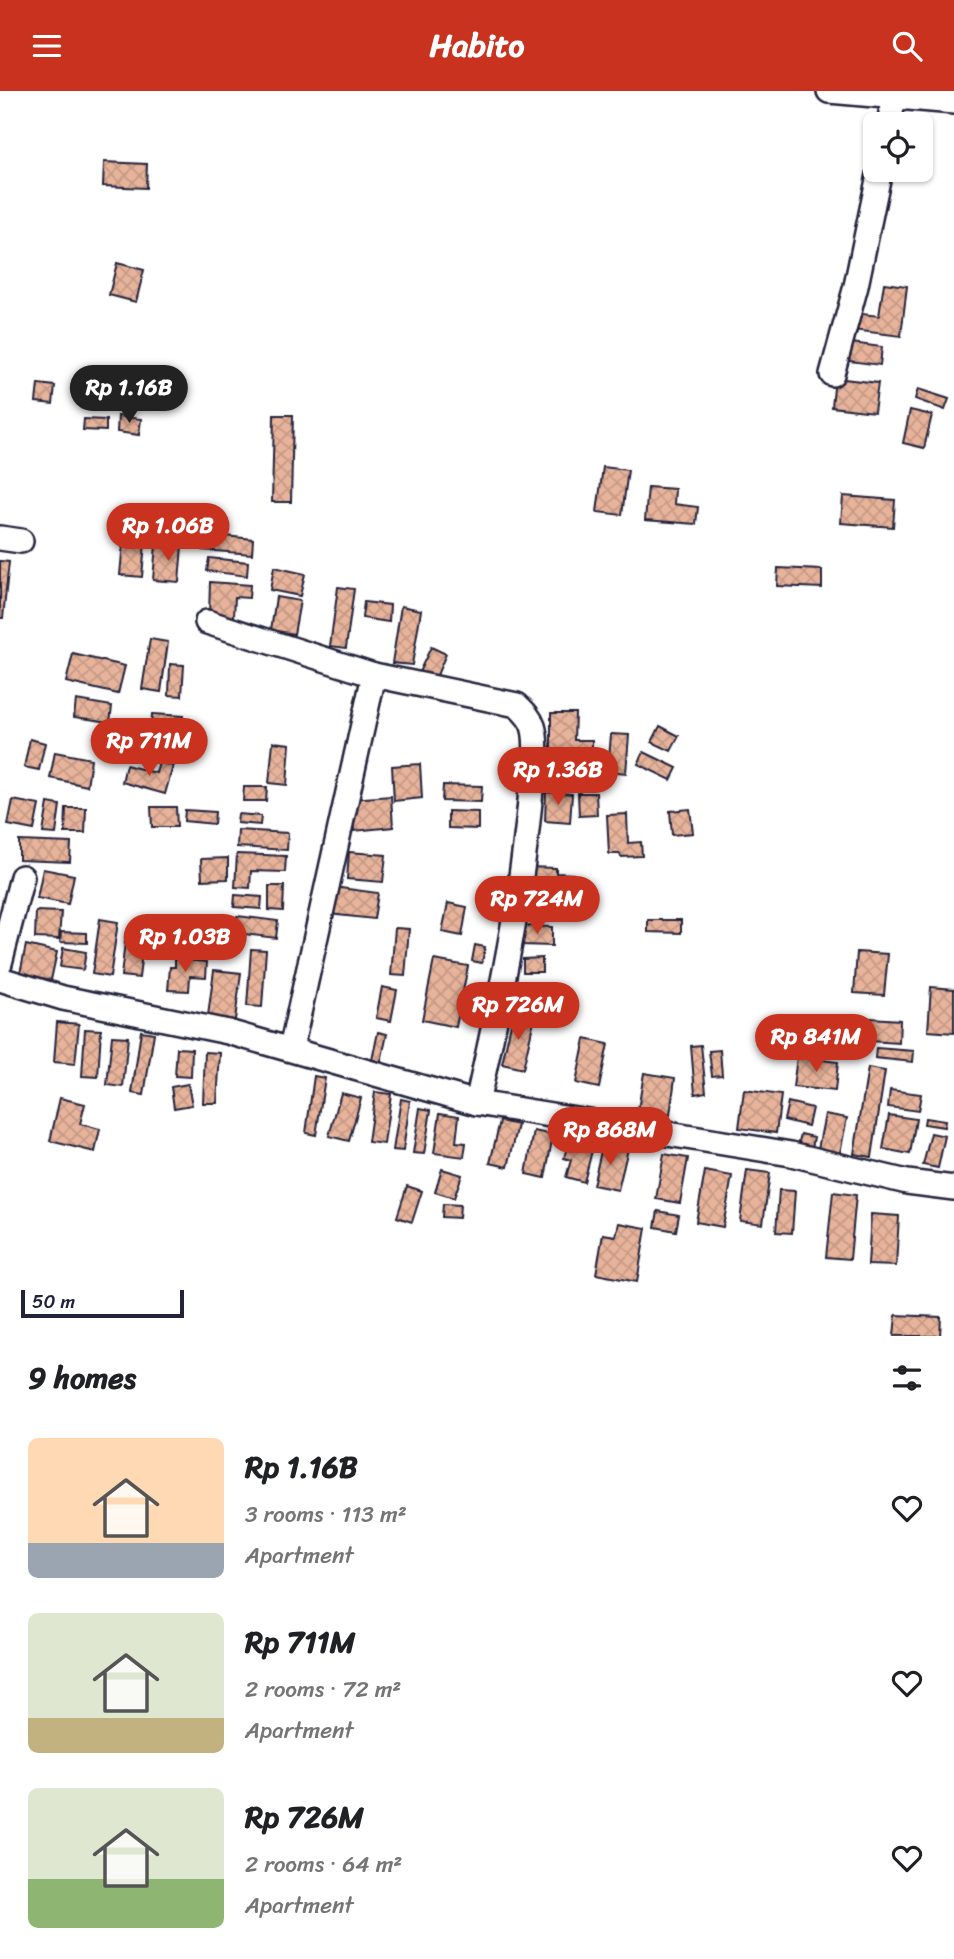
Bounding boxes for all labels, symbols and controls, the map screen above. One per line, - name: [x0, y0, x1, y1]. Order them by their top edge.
- text: Habito: [430, 17, 524, 74]
- icon: menu: [28, 27, 66, 65]
- icon: search: [888, 27, 926, 65]
- map controls: [863, 112, 933, 182]
- button: locate: [863, 112, 933, 182]
- pin: Rp 1.16B: [57, 365, 201, 425]
- text: Rp 1.16B: [86, 367, 172, 408]
- pin: Rp 1.06B: [96, 503, 240, 563]
- text: Rp 1.06B: [122, 505, 214, 546]
- pin: Rp 711M: [84, 719, 214, 778]
- text: Rp 711M: [107, 720, 191, 761]
- pin: Rp 1.36B: [486, 747, 630, 807]
- text: Rp 1.36B: [513, 749, 603, 790]
- pin: Rp 724M: [472, 877, 602, 936]
- text: Rp 724M: [491, 878, 583, 919]
- pin: Rp 1.03B: [113, 915, 257, 974]
- text: Rp 1.03B: [140, 916, 230, 957]
- pin: Rp 726M: [453, 983, 583, 1042]
- text: Rp 726M: [472, 984, 564, 1025]
- pin: Rp 841M: [751, 1014, 881, 1074]
- text: Rp 841M: [771, 1016, 861, 1057]
- pin: Rp 868M: [545, 1107, 675, 1167]
- text: Rp 868M: [564, 1109, 656, 1150]
- text: 50 m: [32, 1285, 75, 1318]
- scale bar: [21, 1287, 184, 1319]
- text: 9 homes: [28, 1351, 136, 1405]
- icon: filters: [888, 1359, 926, 1397]
- text: Rp 1.16B: [245, 1440, 358, 1494]
- icon: home: [84, 1466, 168, 1550]
- icon: heart: [888, 1489, 926, 1527]
- text: 3 rooms · 113 m²: [245, 1494, 407, 1535]
- text: Apartment: [245, 1535, 354, 1576]
- text: Rp 711M: [245, 1615, 355, 1669]
- icon: home: [84, 1641, 168, 1725]
- icon: heart: [888, 1664, 926, 1702]
- text: 2 rooms · 72 m²: [245, 1669, 401, 1710]
- text: Apartment: [245, 1710, 354, 1751]
- text: Rp 726M: [245, 1790, 364, 1844]
- icon: home: [84, 1816, 168, 1900]
- icon: heart: [888, 1839, 926, 1877]
- text: 2 rooms · 64 m²: [245, 1844, 402, 1885]
- text: Apartment: [245, 1885, 354, 1926]

